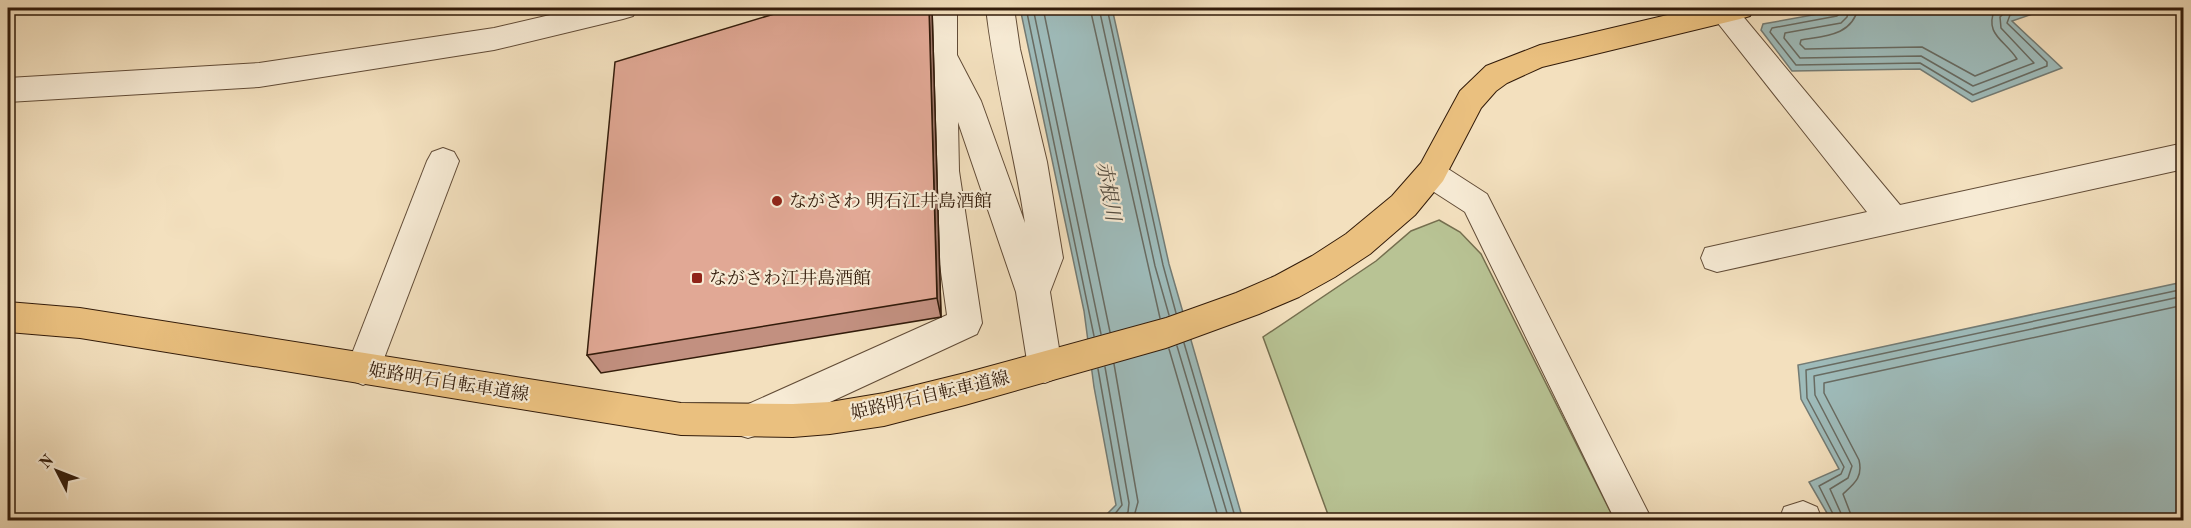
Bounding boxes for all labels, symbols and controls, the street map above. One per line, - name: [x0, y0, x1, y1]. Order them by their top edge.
- water label: 赤根川: [1092, 160, 1124, 225]
- place label: ながさわ 明石江井島酒館: [789, 191, 992, 211]
- marker: ながさわ 明石江井島酒館: [770, 194, 784, 208]
- place label: ながさわ江井島酒館: [709, 268, 871, 288]
- marker: ながさわ江井島酒館: [690, 271, 704, 285]
- street label: 姫路明石自転車道線: [367, 359, 531, 405]
- street label: 姫路明石自転車道線: [849, 367, 1011, 423]
- north arrow: [27, 441, 87, 501]
- text: N: [37, 452, 58, 472]

